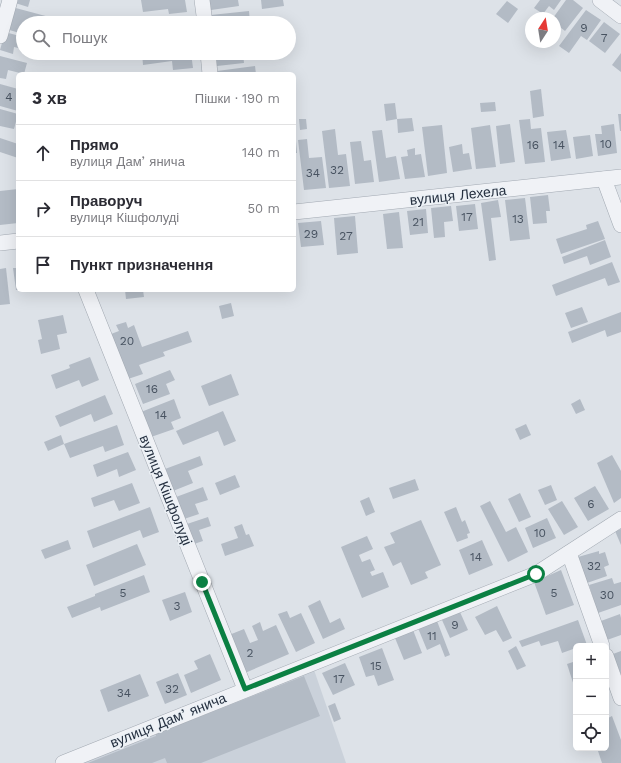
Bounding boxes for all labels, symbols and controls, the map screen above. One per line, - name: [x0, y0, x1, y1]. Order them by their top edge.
- north arrow: [525, 12, 561, 48]
- search box: [16, 16, 296, 60]
- house number: 9: [580, 21, 588, 35]
- icon: search: [30, 27, 52, 49]
- text: Пошук: [62, 29, 107, 47]
- house number: 7: [601, 31, 608, 45]
- text: 3 хв: [32, 88, 67, 108]
- house number: 4: [5, 90, 13, 104]
- text: Пішки · 190 m: [195, 91, 280, 106]
- text: Прямо: [70, 136, 119, 154]
- house number: 10: [600, 137, 612, 151]
- house number: 16: [527, 138, 539, 152]
- house number: 14: [553, 138, 565, 152]
- icon: ahead: [32, 142, 54, 164]
- text: 140 m: [242, 145, 280, 160]
- text: вулиця Дамʼянича: [70, 154, 185, 169]
- house number: 32: [330, 163, 344, 177]
- house number: 34: [306, 166, 320, 180]
- street label: вулиця Лехела: [409, 182, 507, 208]
- text: Праворуч: [70, 192, 143, 210]
- icon: right: [32, 198, 54, 220]
- text: 50 m: [248, 201, 280, 216]
- text: вулиця Кішфолуді: [70, 210, 179, 225]
- house number: 17: [461, 210, 473, 224]
- house number: 13: [512, 212, 524, 226]
- house number: 21: [412, 215, 424, 229]
- house number: 29: [304, 227, 318, 241]
- house number: 27: [339, 229, 353, 243]
- icon: arrive: [32, 254, 54, 276]
- text: Пункт призначення: [70, 256, 213, 274]
- house number: 20: [120, 334, 134, 348]
- house number: 16: [146, 382, 158, 396]
- house number: 14: [155, 408, 167, 422]
- street label: вулиця Кішфолуді: [137, 432, 195, 548]
- house number: 6: [587, 497, 595, 511]
- house number: 10: [534, 526, 546, 540]
- house number: 14: [470, 550, 482, 564]
- house number: 32: [587, 559, 601, 573]
- route start: [527, 565, 545, 583]
- route end: [193, 573, 211, 591]
- house number: 5: [120, 586, 127, 600]
- house number: 5: [551, 586, 558, 600]
- house number: 30: [600, 588, 614, 602]
- house number: 3: [174, 599, 181, 613]
- house number: 9: [451, 618, 459, 632]
- house number: 11: [427, 629, 437, 643]
- map controls: [573, 643, 609, 751]
- button: +: [573, 643, 609, 679]
- house number: 2: [247, 646, 254, 660]
- house number: 15: [370, 659, 382, 673]
- house number: 17: [333, 672, 345, 686]
- button: −: [573, 679, 609, 715]
- house number: 32: [165, 682, 179, 696]
- house number: 34: [117, 686, 131, 700]
- street label: вулиця Дамʼянича: [108, 689, 229, 751]
- button: locate: [573, 715, 609, 751]

